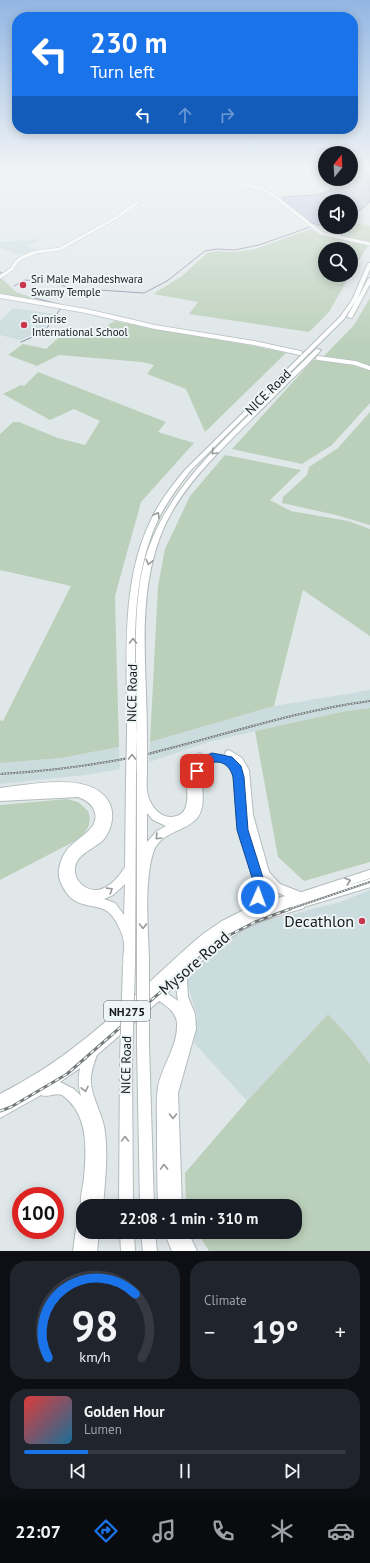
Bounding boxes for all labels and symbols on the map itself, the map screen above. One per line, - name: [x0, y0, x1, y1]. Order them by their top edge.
- north arrow: [318, 146, 358, 186]
- place label: Sri Male Mahadeshwara Swamy Temple: [31, 272, 143, 299]
- marker: Sri Male Mahadeshwara Swamy Temple: [18, 280, 28, 290]
- place label: Sunrise International School: [32, 312, 128, 339]
- marker: Sunrise International School: [19, 320, 29, 330]
- street label: NICE Road: [242, 366, 294, 418]
- one-way arrow: [211, 447, 219, 455]
- one-way arrow: [152, 512, 160, 519]
- one-way arrow: [145, 559, 154, 566]
- one-way arrow: [129, 638, 137, 644]
- street label: NICE Road: [123, 664, 141, 722]
- one-way arrow: [127, 754, 136, 760]
- pin: [180, 754, 214, 788]
- one-way arrow: [155, 832, 162, 840]
- position arrow: [237, 876, 279, 918]
- one-way arrow: [344, 878, 351, 886]
- one-way arrow: [106, 888, 113, 895]
- place label: Decathlon: [284, 911, 354, 931]
- marker: Decathlon: [357, 916, 367, 926]
- one-way arrow: [139, 923, 147, 929]
- street label: Mysore Road: [155, 927, 233, 999]
- road number: NH275: [104, 1001, 150, 1021]
- street label: NICE Road: [117, 1036, 135, 1094]
- one-way arrow: [81, 1086, 89, 1092]
- one-way arrow: [169, 1113, 177, 1119]
- one-way arrow: [121, 1136, 129, 1142]
- one-way arrow: [159, 1164, 168, 1170]
- speed limit sign: 100: [12, 1187, 64, 1239]

